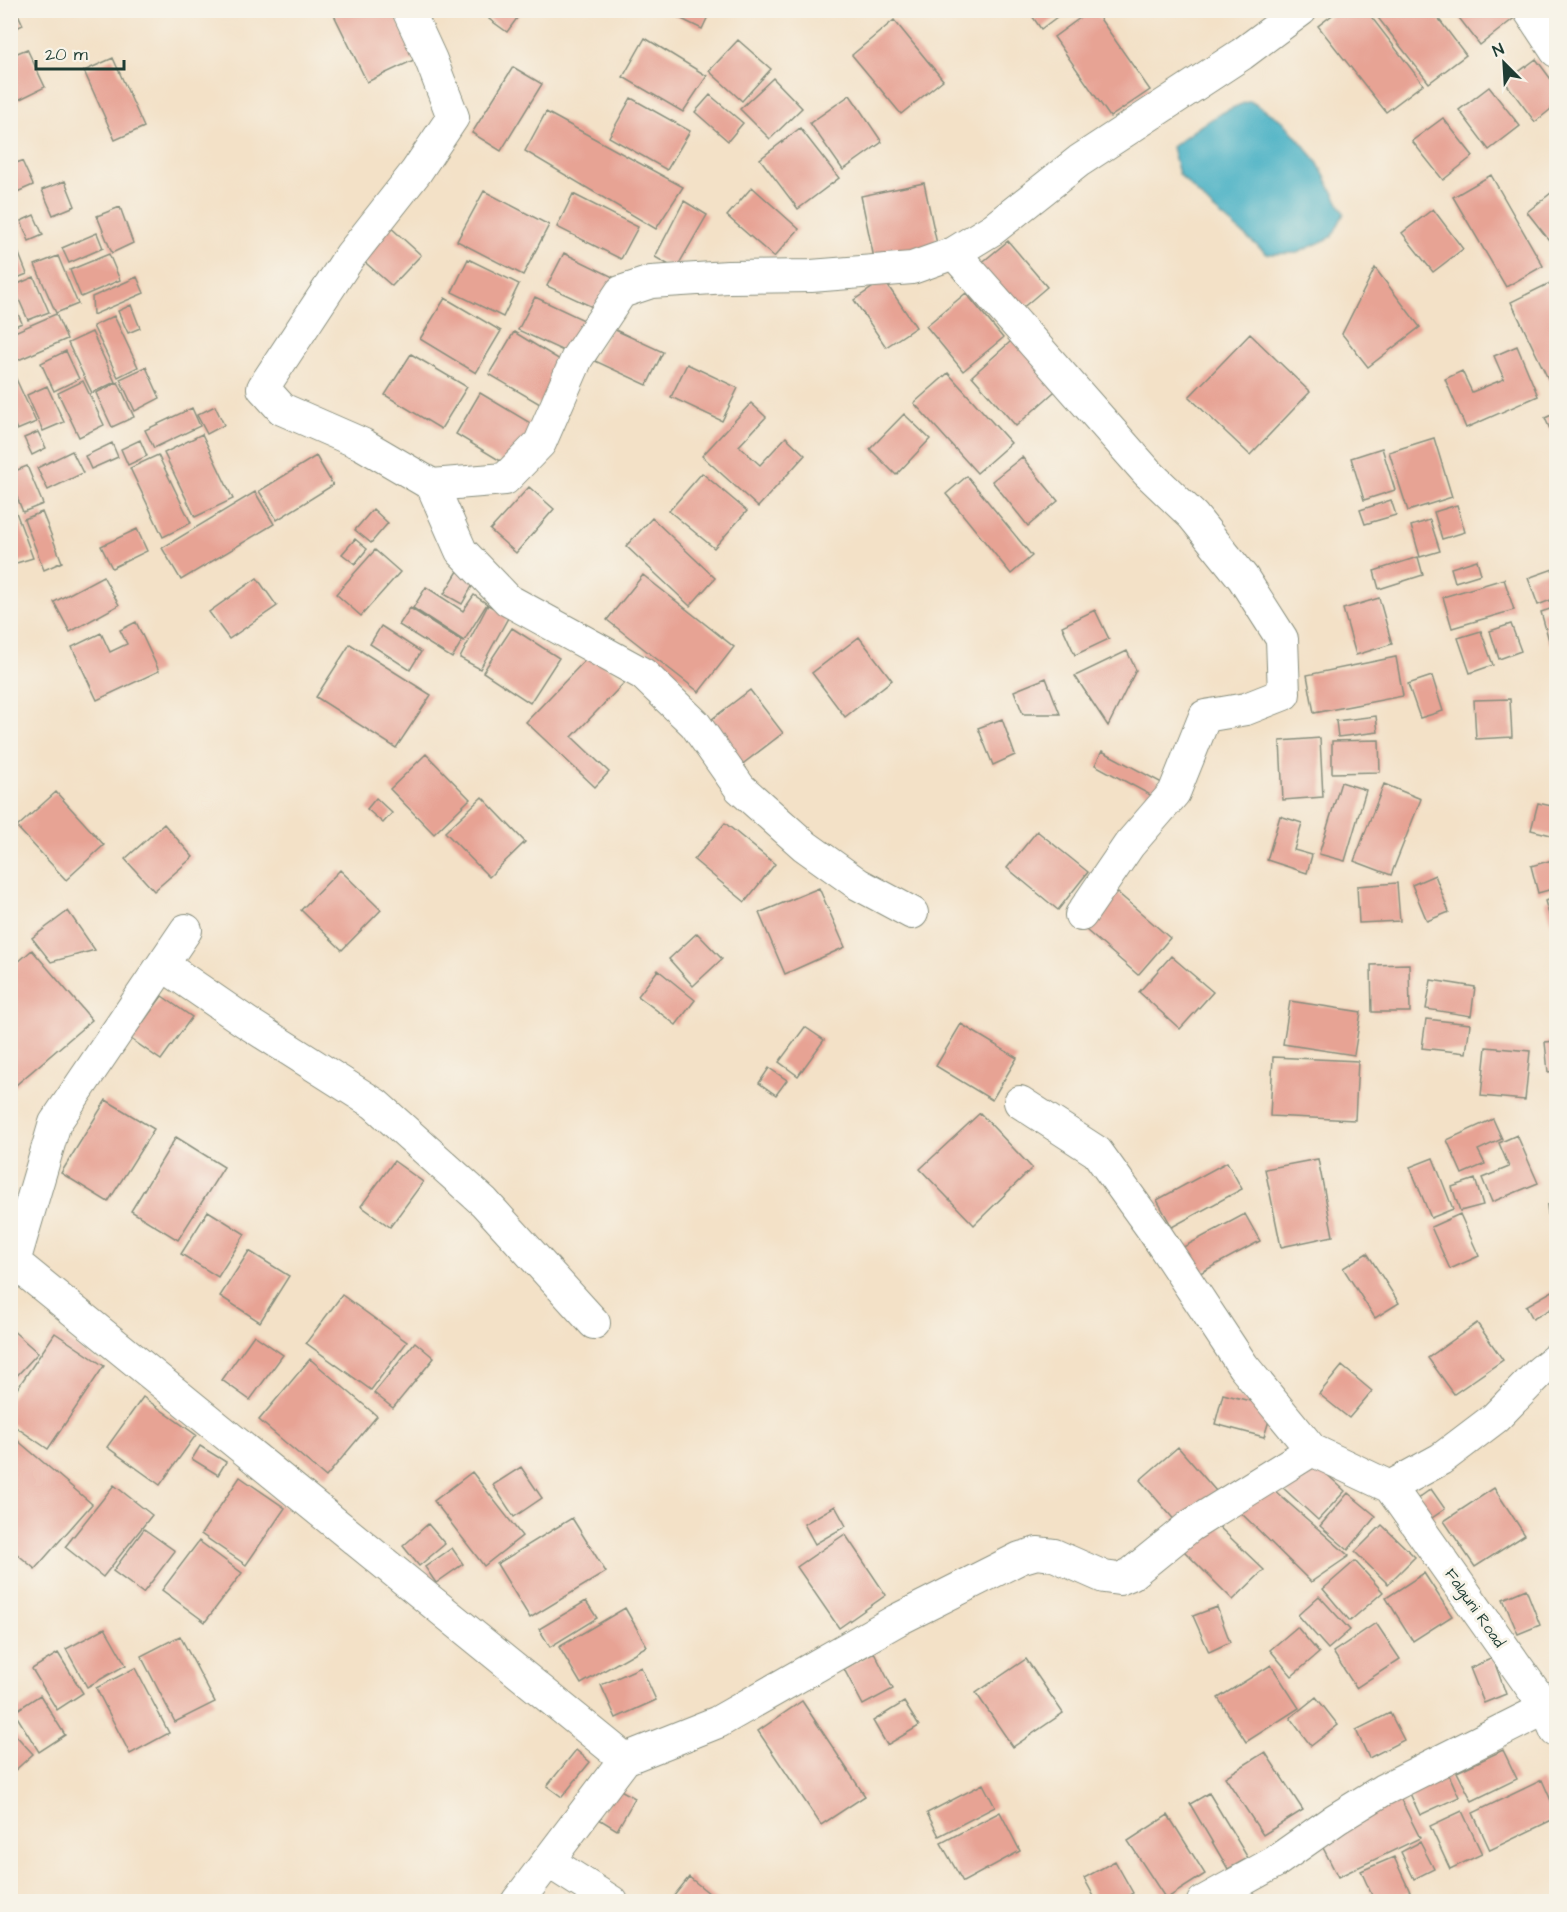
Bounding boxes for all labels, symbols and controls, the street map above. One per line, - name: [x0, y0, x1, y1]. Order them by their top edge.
- scale bar: [36, 33, 124, 71]
- north arrow: [1474, 33, 1534, 93]
- text: N: [1489, 38, 1507, 62]
- text: 20 m: [45, 42, 88, 67]
- street label: Falguni Road: [1439, 1564, 1510, 1652]

